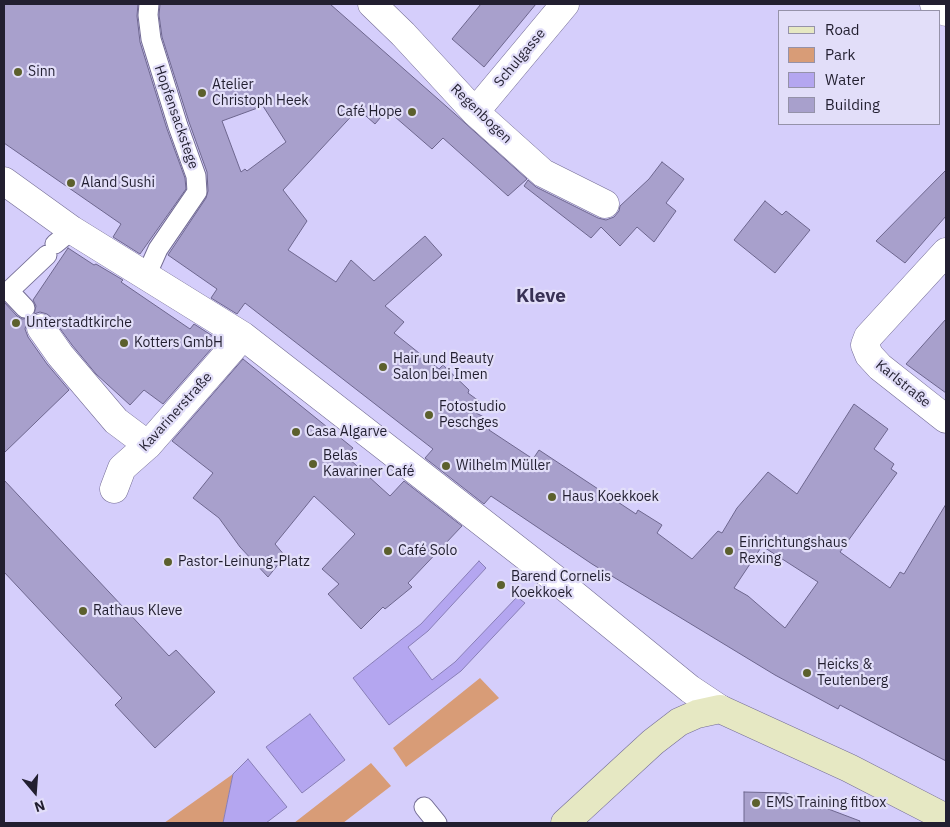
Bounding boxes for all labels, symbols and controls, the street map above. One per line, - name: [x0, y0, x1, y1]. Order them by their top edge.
- legend: [778, 10, 940, 125]
- text: Road: [825, 20, 860, 39]
- street label: Schulgasse: [491, 25, 549, 91]
- text: Park: [825, 45, 855, 64]
- street label: Hopfensackstege: [150, 63, 202, 171]
- place label: Sinn: [28, 64, 56, 80]
- marker: Sinn: [12, 66, 24, 78]
- text: Water: [825, 70, 865, 89]
- place label: Atelier Christoph Heek: [212, 77, 309, 110]
- street label: Regenbogen: [447, 81, 515, 147]
- marker: Atelier Christoph Heek: [196, 87, 208, 99]
- text: Building: [825, 95, 880, 114]
- place label: Café Hope: [337, 104, 402, 120]
- marker: Café Hope: [406, 106, 418, 118]
- place label: Aland Sushi: [81, 175, 155, 191]
- marker: Aland Sushi: [65, 177, 77, 189]
- district label: Kleve: [516, 286, 566, 308]
- place label: Unterstadtkirche: [26, 315, 132, 331]
- marker: Unterstadtkirche: [10, 317, 22, 329]
- place label: Kotters GmbH: [134, 335, 223, 351]
- marker: Kotters GmbH: [118, 337, 130, 349]
- place label: Hair und Beauty Salon bei Imen: [393, 351, 494, 384]
- street label: Karlstraße: [872, 357, 934, 411]
- marker: Hair und Beauty Salon bei Imen: [377, 361, 389, 373]
- street label: Kavarinerstraße: [136, 369, 216, 455]
- place label: Fotostudio Peschges: [439, 399, 506, 432]
- marker: Fotostudio Peschges: [423, 409, 435, 421]
- place label: Casa Algarve: [306, 424, 387, 440]
- marker: Casa Algarve: [290, 426, 302, 438]
- place label: Belas Kavariner Café: [323, 448, 414, 481]
- marker: Belas Kavariner Café: [307, 458, 319, 470]
- place label: Wilhelm Müller: [456, 458, 550, 474]
- marker: Wilhelm Müller: [440, 460, 452, 472]
- place label: Haus Koekkoek: [562, 489, 659, 505]
- marker: Haus Koekkoek: [546, 491, 558, 503]
- place label: Einrichtungshaus Rexing: [739, 535, 847, 568]
- place label: Café Solo: [398, 543, 457, 559]
- marker: Café Solo: [382, 545, 394, 557]
- marker: Einrichtungshaus Rexing: [723, 545, 735, 557]
- place label: Pastor-Leinung-Platz: [178, 554, 310, 570]
- marker: Pastor-Leinung-Platz: [162, 556, 174, 568]
- place label: Barend Cornelis Koekkoek: [511, 569, 611, 602]
- marker: Barend Cornelis Koekkoek: [495, 579, 507, 591]
- place label: Rathaus Kleve: [93, 603, 182, 619]
- marker: Rathaus Kleve: [77, 605, 89, 617]
- place label: Heicks & Teutenberg: [817, 657, 888, 690]
- marker: Heicks & Teutenberg: [801, 667, 813, 679]
- north arrow: [10, 767, 60, 817]
- place label: EMS Training fitbox: [766, 795, 886, 811]
- text: N: [32, 796, 47, 816]
- marker: EMS Training fitbox: [750, 797, 762, 809]

